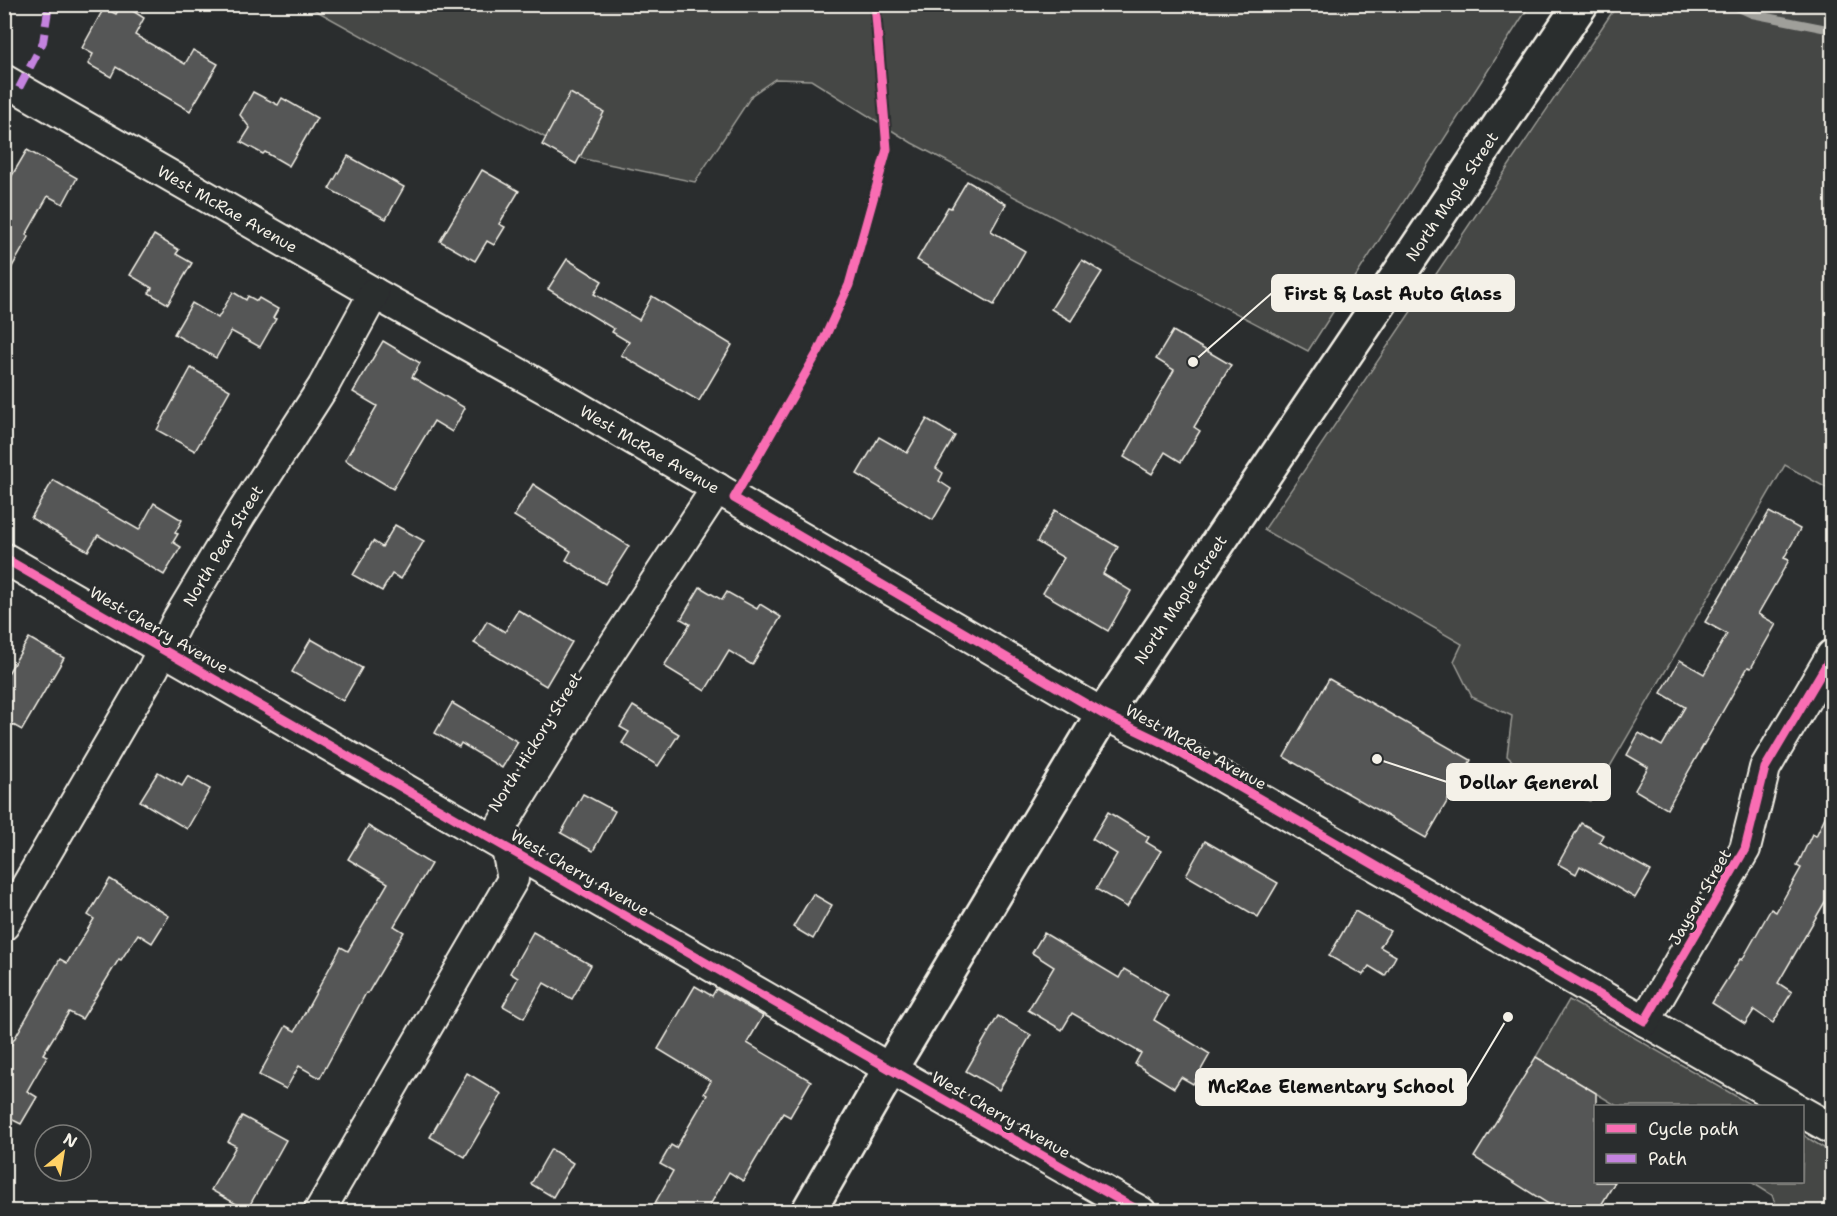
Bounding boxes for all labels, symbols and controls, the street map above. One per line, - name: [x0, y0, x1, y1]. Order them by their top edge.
- street label: North Maple Street: [1401, 128, 1503, 265]
- street label: West McRae Avenue: [154, 160, 302, 257]
- callout: First & Last Auto Glass: [1272, 275, 1514, 311]
- text: First & Last Auto Glass: [1284, 282, 1502, 306]
- street label: West McRae Avenue: [576, 400, 724, 498]
- street label: North Pear Street: [178, 481, 268, 610]
- street label: North Maple Street: [1129, 531, 1231, 668]
- street label: West Cherry Avenue: [86, 582, 232, 678]
- street label: North Hickory Street: [483, 668, 587, 816]
- street label: West McRae Avenue: [1122, 699, 1270, 795]
- callout: Dollar General: [1447, 764, 1610, 800]
- text: Dollar General: [1459, 771, 1599, 795]
- street label: West Cherry Avenue: [507, 825, 653, 921]
- street label: Jayson Street: [1664, 845, 1736, 949]
- street label: West Cherry Avenue: [928, 1067, 1074, 1163]
- callout: McRae Elementary School: [1196, 1069, 1466, 1105]
- text: McRae Elementary School: [1208, 1075, 1454, 1099]
- legend: [1594, 1105, 1804, 1183]
- text: Cycle path: [1648, 1117, 1739, 1141]
- north arrow: [33, 1123, 93, 1183]
- text: N: [60, 1128, 81, 1153]
- text: Path: [1648, 1147, 1687, 1171]

